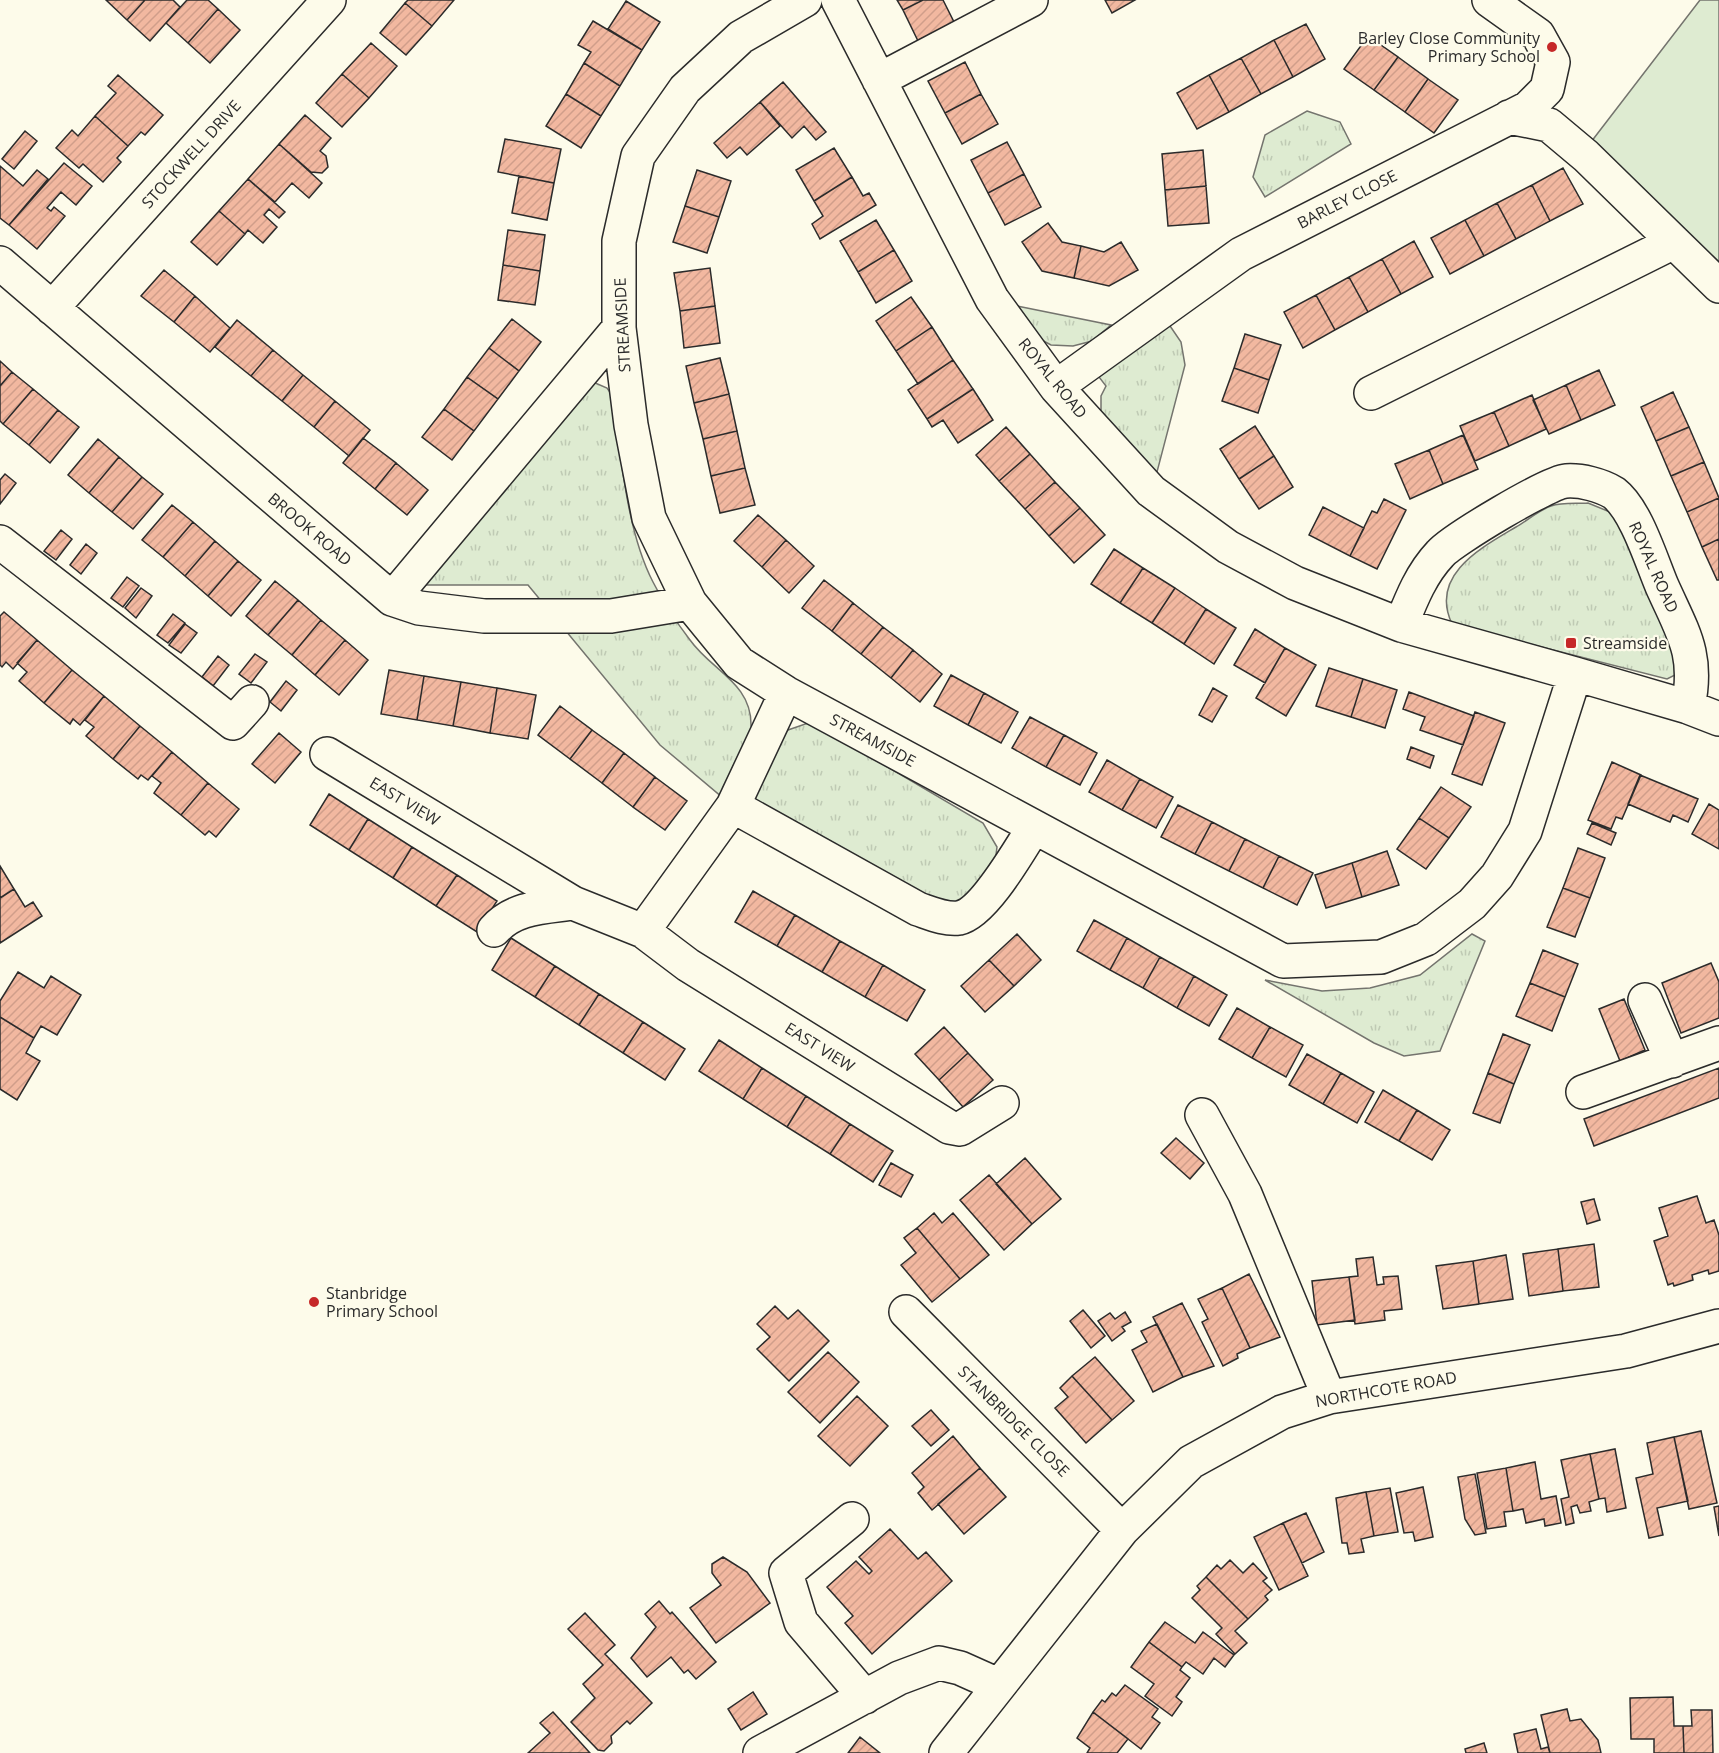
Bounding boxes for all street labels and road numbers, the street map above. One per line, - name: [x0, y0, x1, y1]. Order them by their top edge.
- street label: STOCKWELL DRIVE: [136, 95, 246, 213]
- street label: BARLEY CLOSE: [1293, 164, 1401, 234]
- street label: STREAMSIDE: [609, 277, 635, 373]
- street label: ROYAL ROAD: [1014, 333, 1092, 423]
- street label: BROOK ROAD: [263, 487, 357, 571]
- street label: ROYAL ROAD: [1624, 518, 1684, 616]
- street label: STREAMSIDE: [826, 708, 920, 772]
- street label: EAST VIEW: [366, 771, 444, 831]
- street label: EAST VIEW: [781, 1017, 859, 1077]
- street label: STANBRIDGE CLOSE: [953, 1360, 1075, 1482]
- street label: NORTHCOTE ROAD: [1313, 1366, 1459, 1412]

